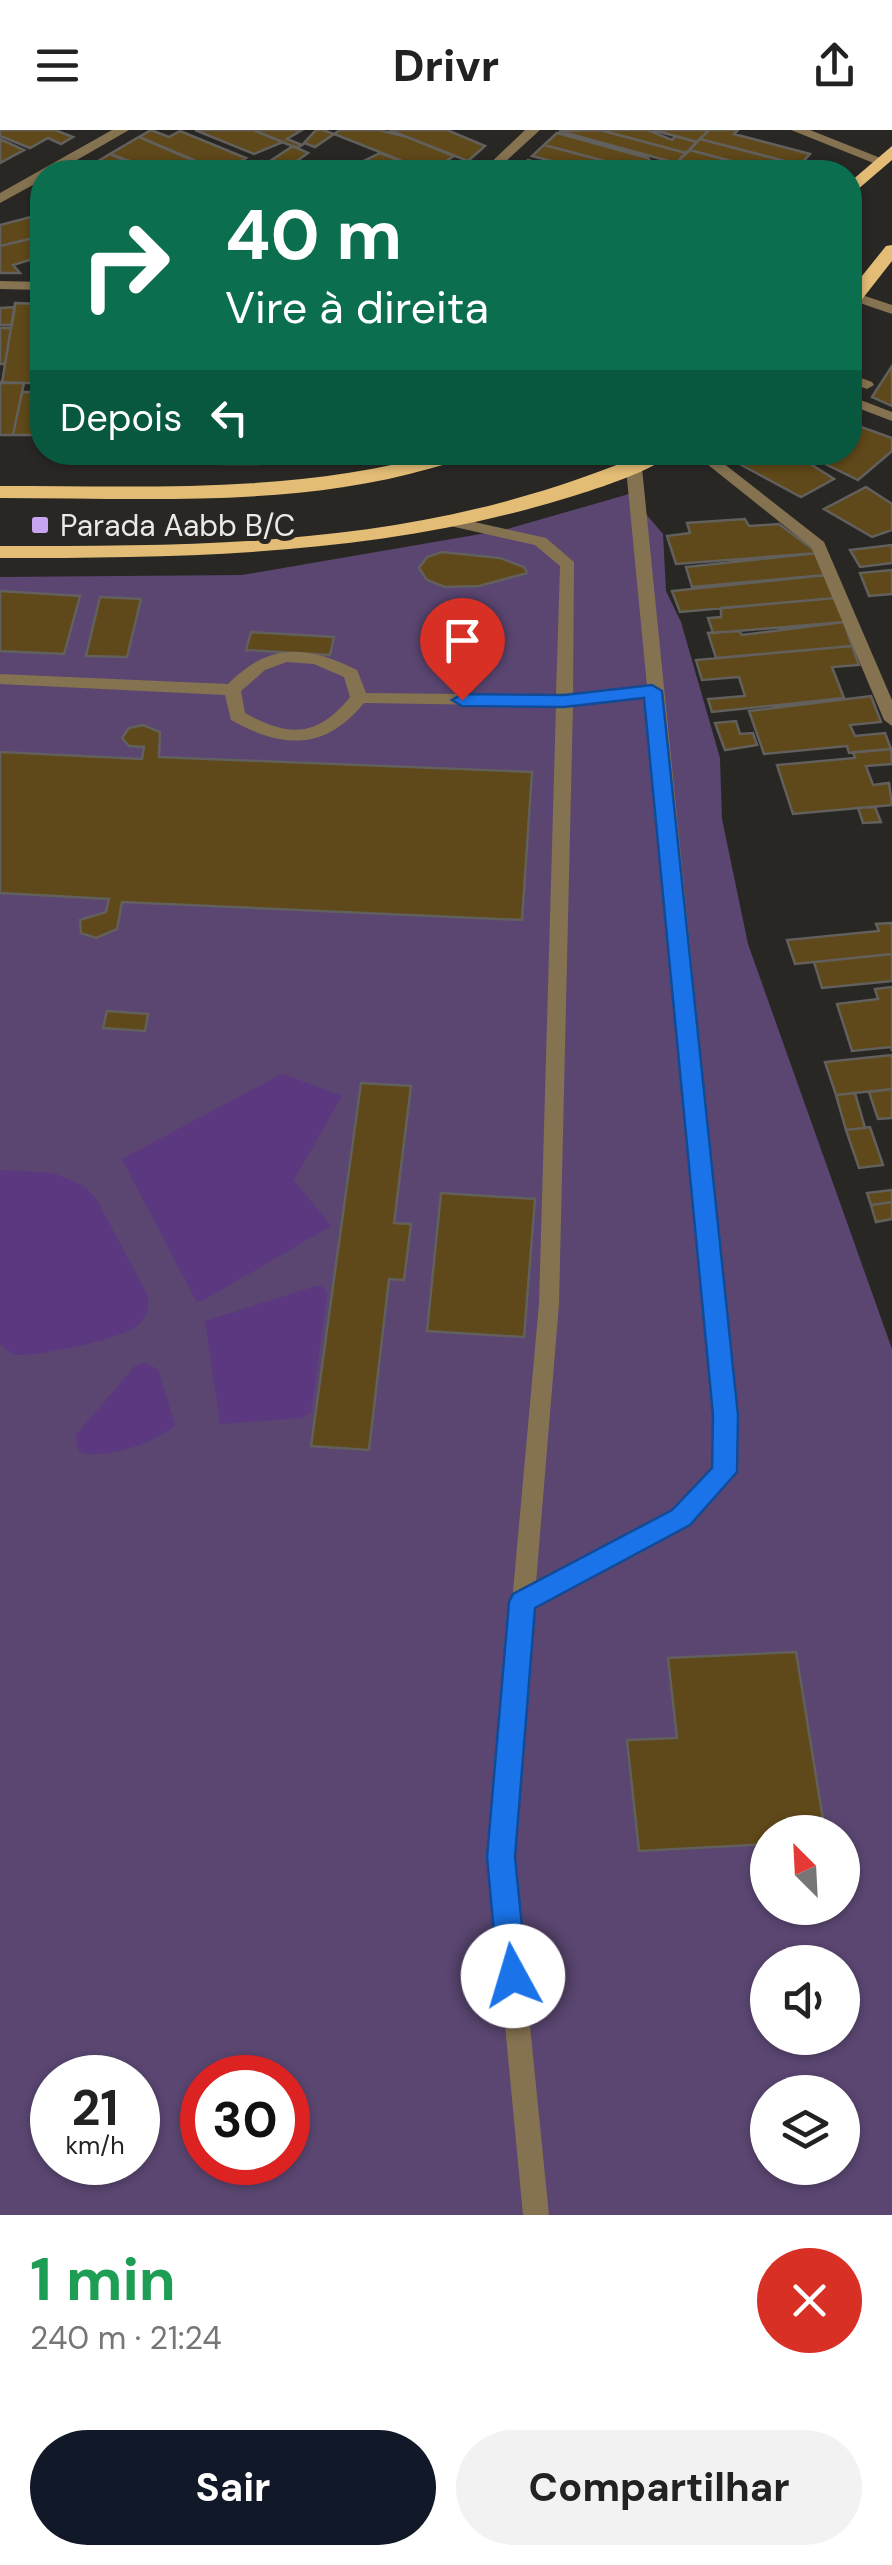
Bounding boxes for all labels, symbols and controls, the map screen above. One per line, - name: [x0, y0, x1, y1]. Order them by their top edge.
- text: Drivr: [393, 36, 499, 95]
- icon: menu: [30, 38, 85, 93]
- icon: share: [807, 38, 862, 93]
- text: 40 m: [225, 190, 402, 281]
- icon: right: [60, 200, 190, 330]
- text: Vire à direita: [225, 278, 489, 337]
- icon: left: [202, 390, 257, 445]
- text: Depois: [60, 393, 182, 443]
- place label: Parada Aabb B/C: [60, 506, 295, 545]
- marker: Parada Aabb B/C: [29, 514, 51, 536]
- pin: [420, 598, 505, 701]
- icon: arrive: [435, 613, 490, 668]
- north arrow: [750, 1815, 860, 1925]
- map controls: [750, 1815, 860, 2185]
- position arrow: [461, 1924, 565, 2028]
- button: sound: [750, 1945, 860, 2055]
- speed limit sign: 30: [180, 2055, 310, 2185]
- text: 21: [71, 2075, 119, 2141]
- button: layers: [750, 2075, 860, 2185]
- text: km/h: [65, 2129, 125, 2162]
- text: 1 min: [30, 2240, 176, 2319]
- button: close: [757, 2248, 862, 2353]
- text: 240 m · 21:24: [30, 2317, 222, 2359]
- button: Sair: [30, 2430, 436, 2545]
- button: Compartilhar: [456, 2430, 862, 2545]

